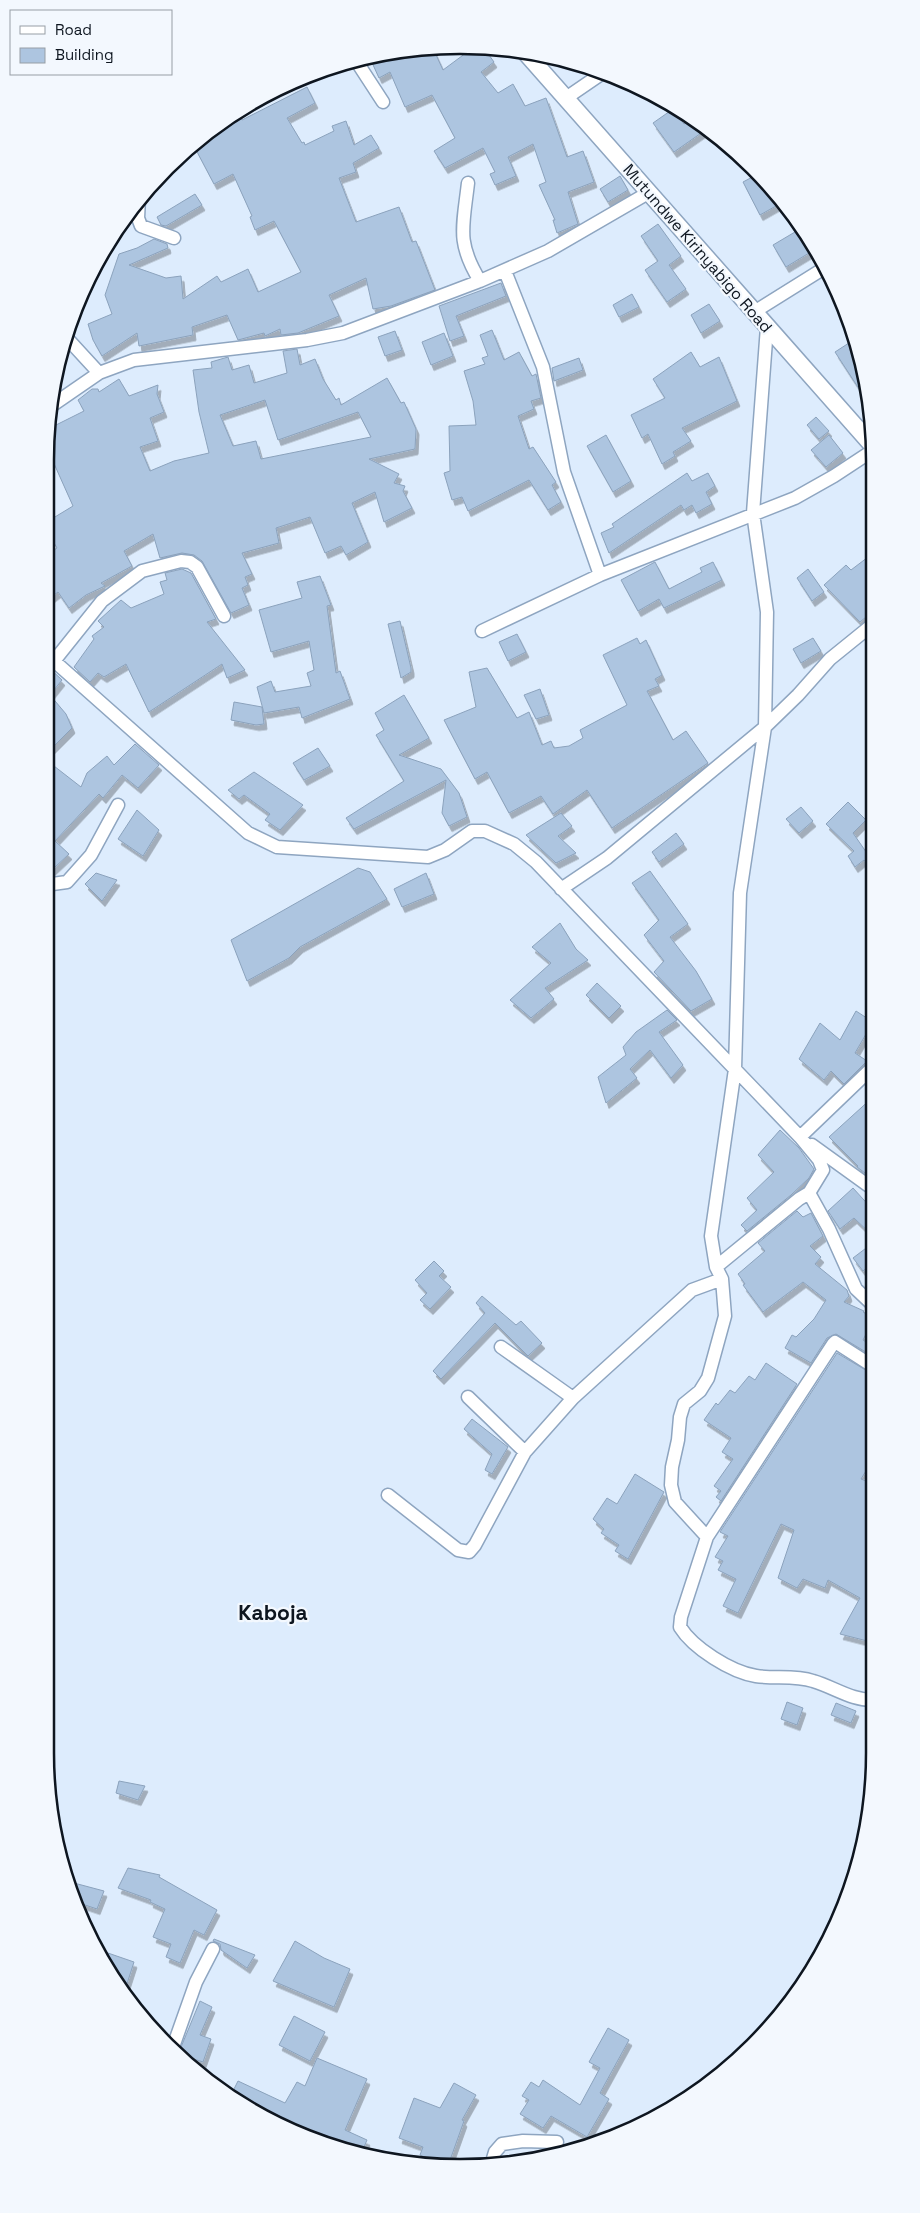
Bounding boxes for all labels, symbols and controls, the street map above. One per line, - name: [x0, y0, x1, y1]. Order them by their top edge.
- legend: [10, 10, 172, 75]
- text: Road: [55, 20, 92, 39]
- text: Building: [55, 45, 114, 64]
- street label: Mutundwe Kirinyabigo Road: [618, 159, 777, 337]
- district label: Kaboja: [238, 1599, 308, 1626]

